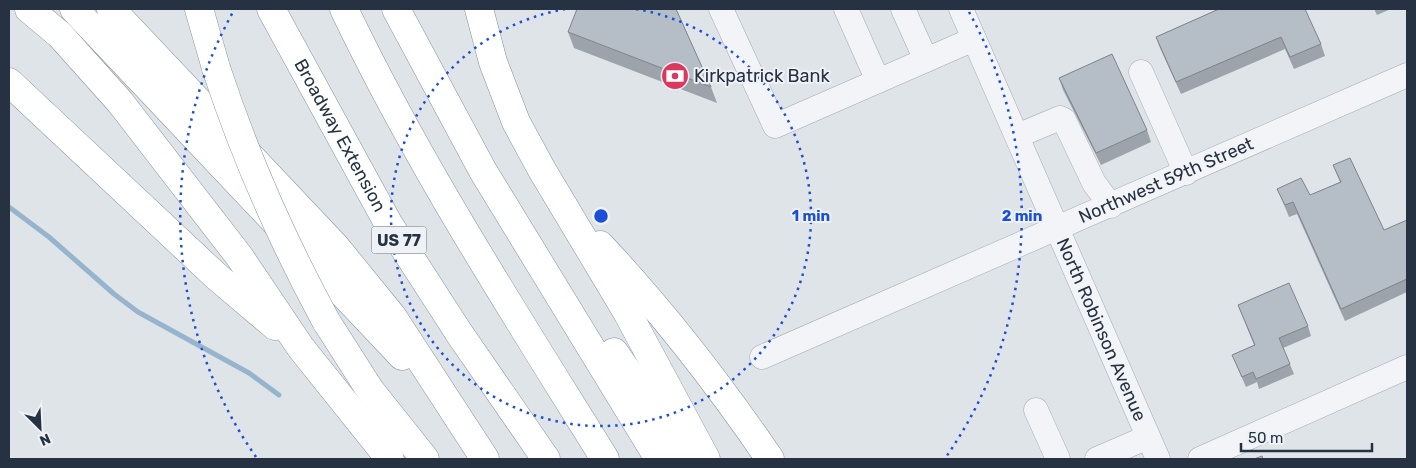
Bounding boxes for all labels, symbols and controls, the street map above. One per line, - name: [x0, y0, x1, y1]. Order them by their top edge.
- street label: Broadway Extension: [289, 55, 391, 216]
- bank icon: Kirkpatrick Bank: [660, 61, 690, 91]
- place label: Kirkpatrick Bank: [694, 65, 830, 87]
- street label: Northwest 59th Street: [1075, 133, 1257, 228]
- centre of rings: [592, 207, 610, 225]
- text: 1 min: [792, 207, 830, 225]
- text: 2 min: [1002, 207, 1042, 225]
- road number: US 77: [372, 226, 426, 254]
- street label: North Robinson Avenue: [1052, 235, 1151, 425]
- north arrow: [15, 403, 65, 453]
- scale bar: [1241, 420, 1372, 452]
- text: 50 m: [1248, 429, 1283, 447]
- text: N: [37, 430, 53, 449]

